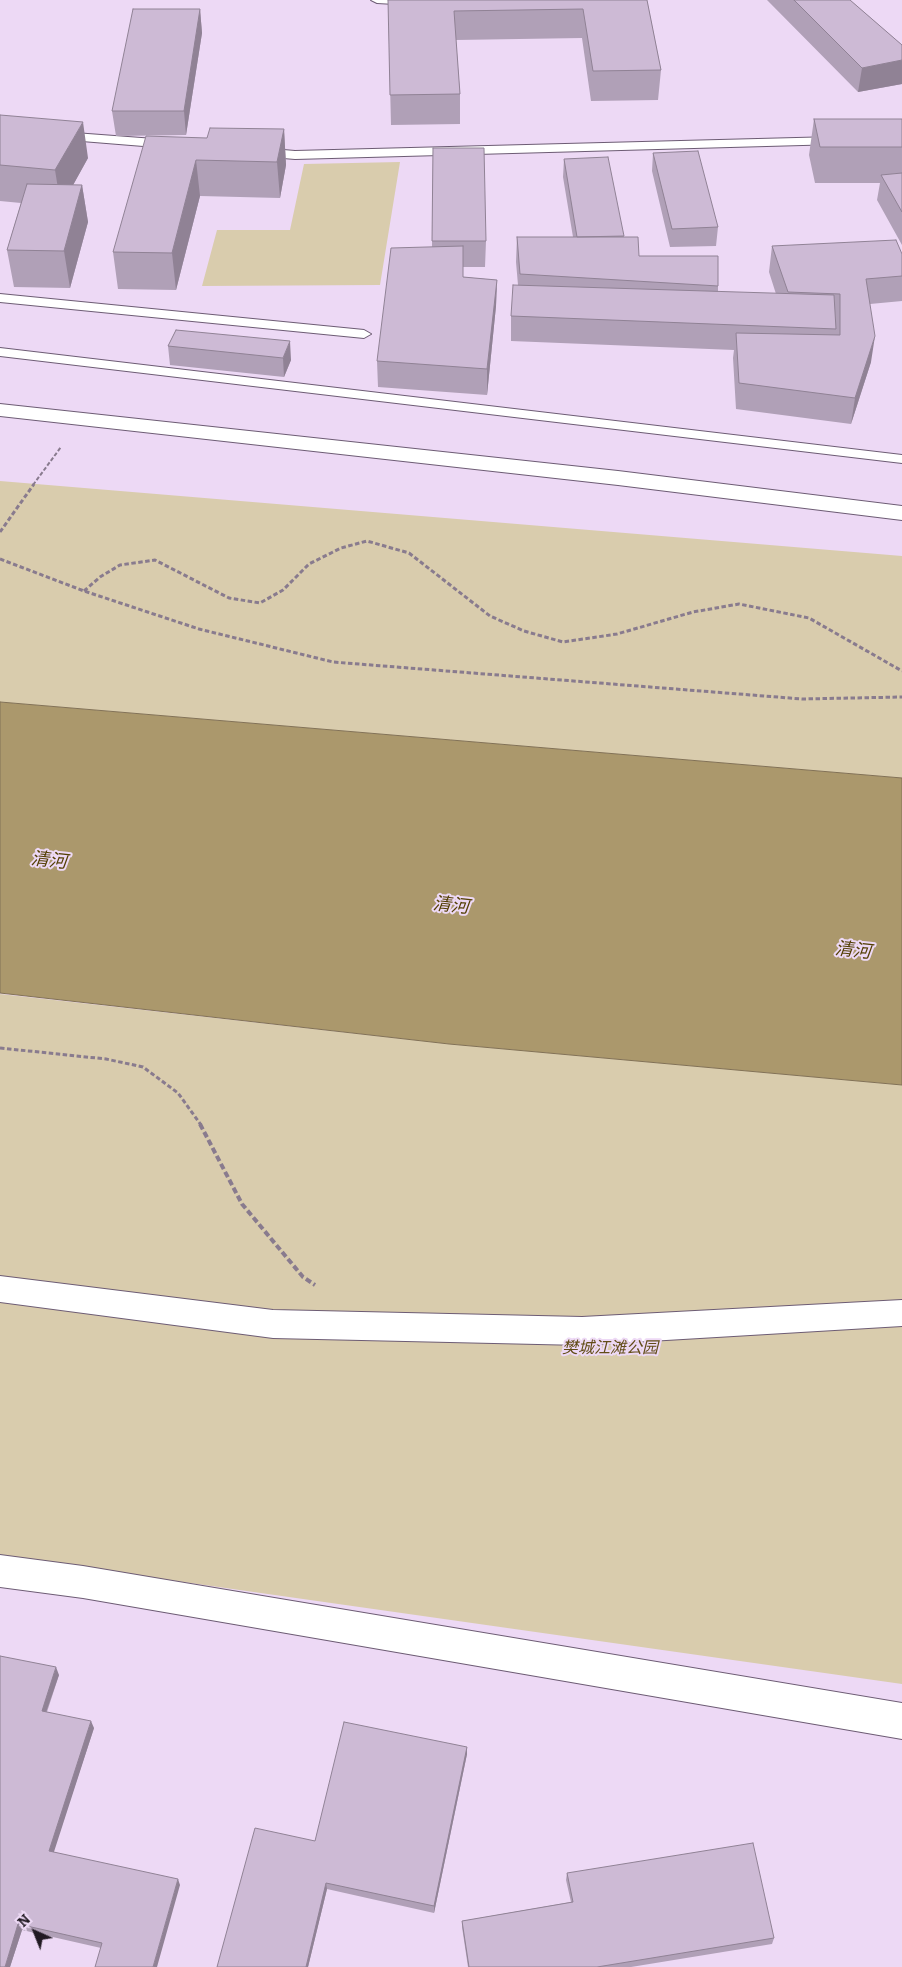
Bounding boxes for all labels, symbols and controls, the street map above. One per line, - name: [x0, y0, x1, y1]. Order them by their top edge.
- water label: 清河: [30, 848, 68, 874]
- water label: 清河: [432, 893, 470, 919]
- water label: 清河: [834, 938, 872, 964]
- park label: 樊城江滩公园: [562, 1339, 658, 1359]
- north arrow: [10, 1907, 60, 1957]
- text: N: [14, 1911, 34, 1931]

